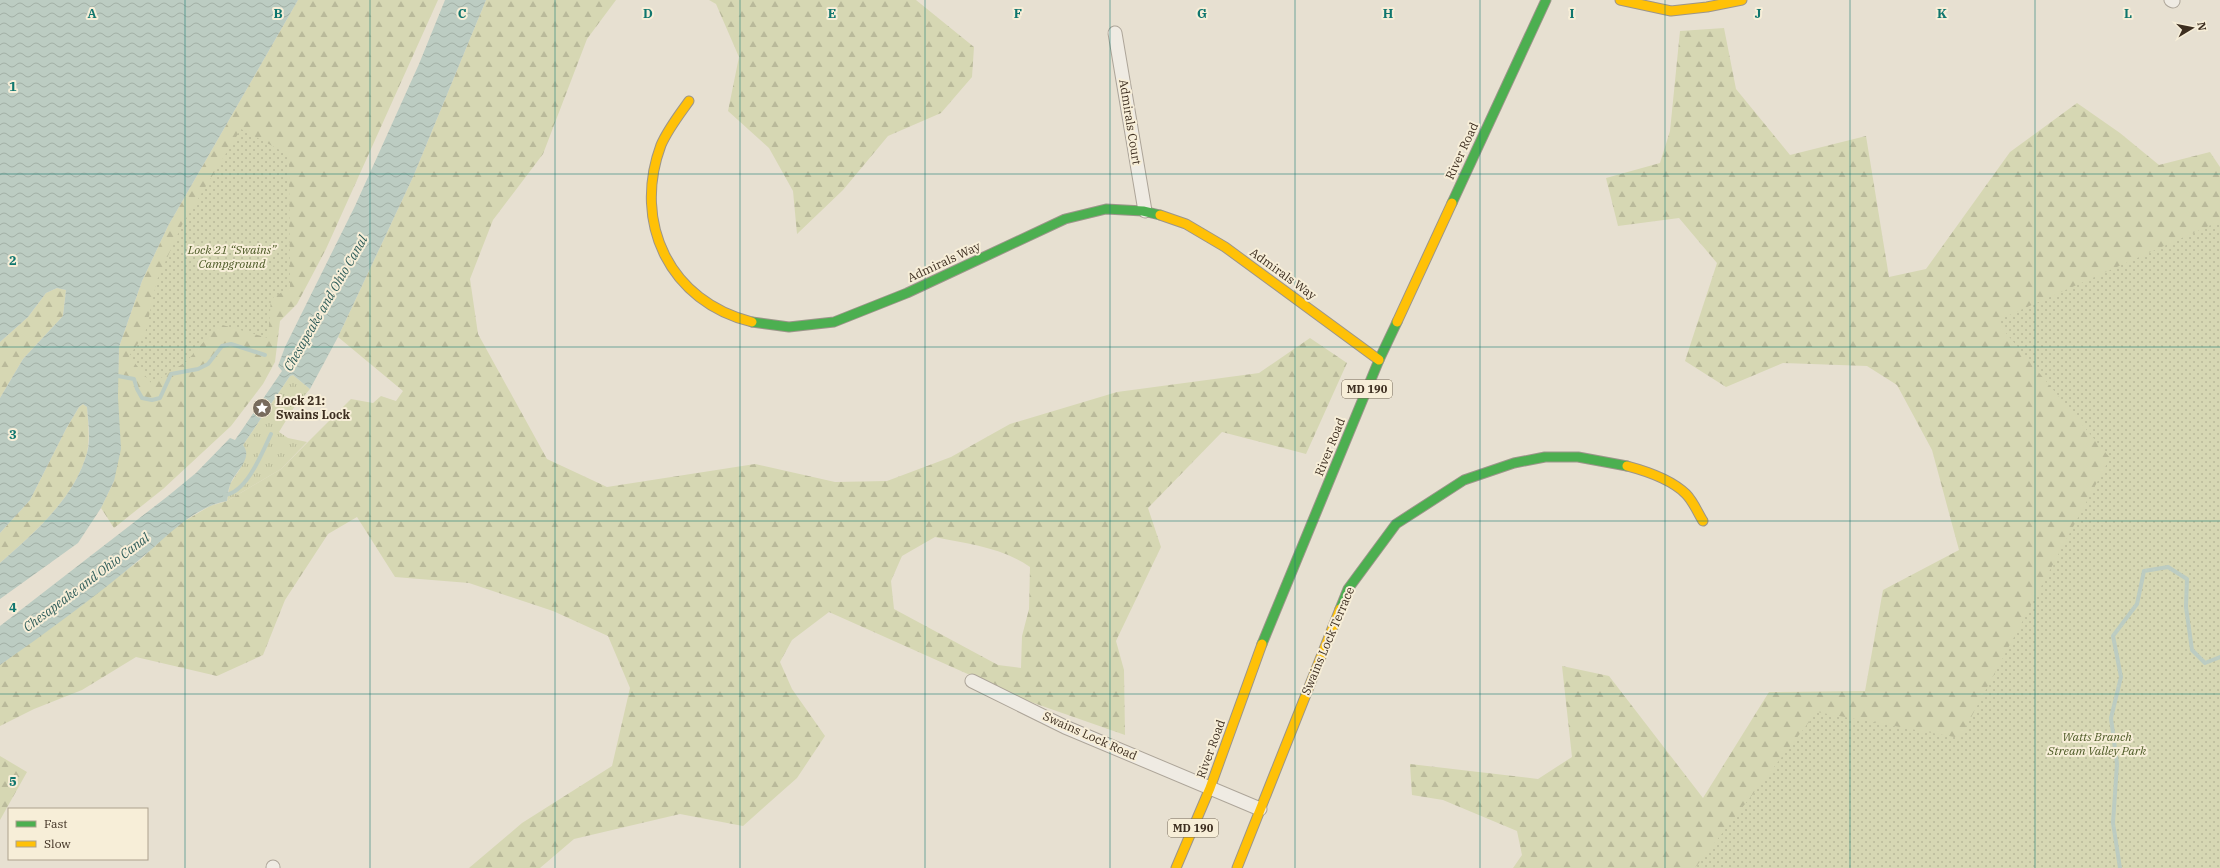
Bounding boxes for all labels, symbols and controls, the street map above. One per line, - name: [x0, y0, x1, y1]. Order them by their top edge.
- text: A: [87, 5, 97, 22]
- text: B: [273, 5, 283, 22]
- text: C: [458, 5, 467, 22]
- text: D: [643, 5, 653, 22]
- text: E: [828, 5, 836, 22]
- text: F: [1014, 5, 1022, 22]
- text: G: [1197, 5, 1207, 22]
- text: H: [1383, 5, 1394, 22]
- text: I: [1570, 5, 1575, 22]
- text: J: [1755, 5, 1762, 22]
- text: K: [1937, 5, 1947, 22]
- text: L: [2124, 5, 2132, 22]
- north arrow: [2172, 8, 2212, 48]
- text: N: [2194, 21, 2210, 32]
- text: 1: [9, 78, 17, 95]
- street label: Admirals Court: [1116, 78, 1145, 166]
- street label: River Road: [1442, 120, 1481, 182]
- water label: Chesapeake and Ohio Canal: [280, 232, 371, 374]
- street label: Admirals Way: [905, 238, 983, 285]
- park label: Lock 21 “Swains” Campground: [187, 242, 277, 271]
- street label: Admirals Way: [1247, 244, 1320, 303]
- text: 2: [9, 252, 17, 269]
- road number: MD 190: [1342, 380, 1392, 398]
- place label: Lock 21: Swains Lock: [276, 393, 350, 422]
- place icon: Lock 21: Swains Lock: [251, 397, 273, 419]
- street label: River Road: [1311, 416, 1348, 478]
- text: 3: [9, 426, 17, 443]
- water label: Chesapeake and Ohio Canal: [20, 529, 153, 635]
- street label: Swains Lock Terrace: [1298, 584, 1357, 697]
- text: 4: [9, 599, 17, 616]
- street label: Swains Lock Road: [1041, 708, 1140, 763]
- street label: River Road: [1193, 717, 1228, 780]
- park label: Watts Branch Stream Valley Park: [2047, 729, 2147, 758]
- text: 5: [9, 773, 17, 790]
- legend: [8, 808, 148, 860]
- text: Fast: [44, 816, 68, 831]
- road number: MD 190: [1168, 819, 1218, 837]
- text: Slow: [44, 836, 71, 851]

